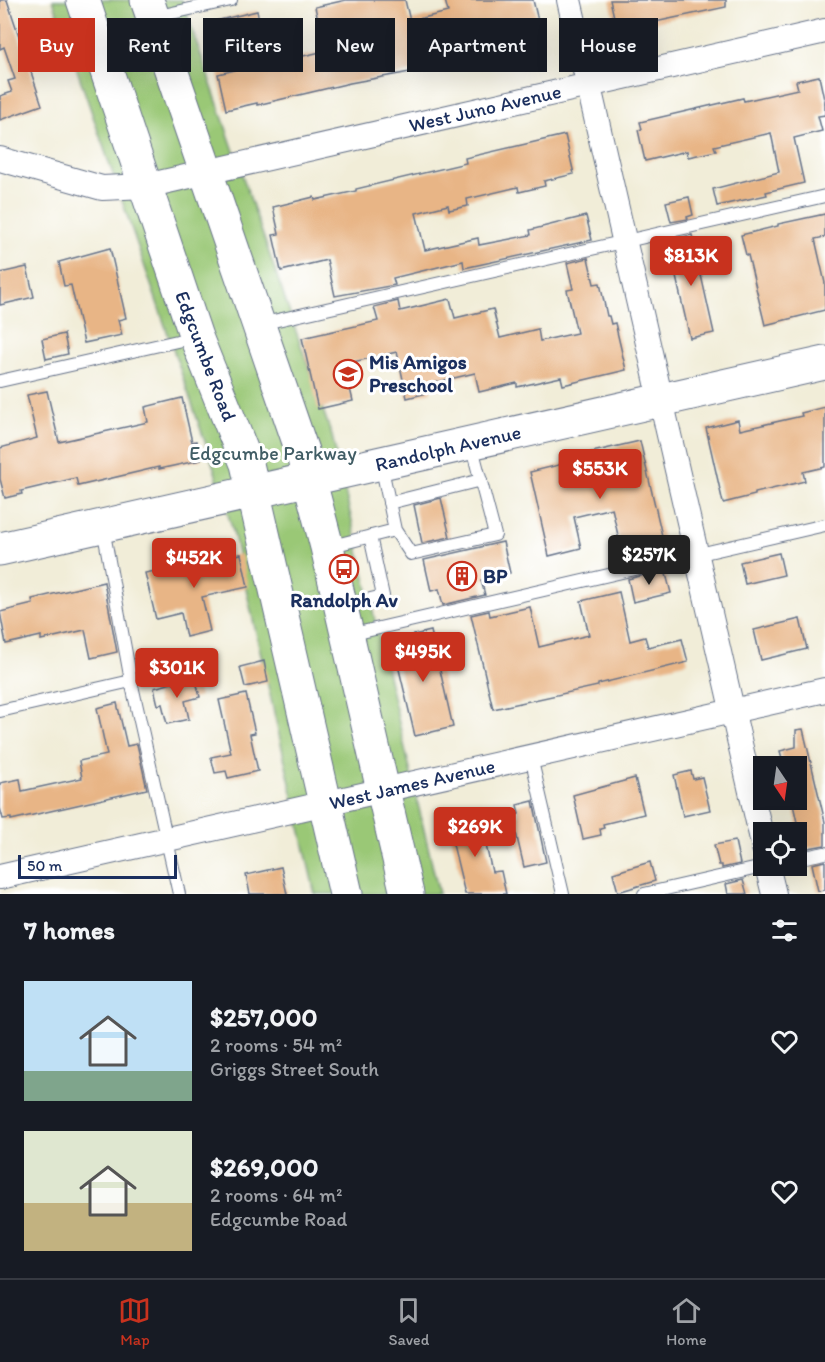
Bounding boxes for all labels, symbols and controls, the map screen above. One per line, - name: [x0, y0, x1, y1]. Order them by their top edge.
- chip: Buy: [18, 18, 95, 72]
- chip: Rent: [107, 18, 191, 72]
- chip: Filters: [203, 18, 303, 72]
- chip: New: [315, 18, 395, 72]
- chip: Apartment: [407, 18, 547, 72]
- chip: House: [559, 18, 658, 72]
- street label: West Juno Avenue: [407, 79, 563, 137]
- pin: $813K: [649, 236, 733, 287]
- text: $813K: [664, 243, 718, 267]
- street label: Edgcumbe Road: [170, 288, 242, 425]
- place label: Mis Amigos Preschool: [369, 350, 467, 397]
- school or university icon: Mis Amigos Preschool: [332, 358, 364, 390]
- street label: Randolph Avenue: [373, 420, 523, 476]
- park label: Edgcumbe Parkway: [189, 441, 357, 465]
- pin: $553K: [558, 449, 642, 500]
- text: $553K: [573, 456, 627, 480]
- pin: $257K: [607, 535, 691, 586]
- pin: $452K: [152, 538, 236, 589]
- text: $257K: [622, 542, 676, 566]
- text: $452K: [166, 545, 222, 569]
- bus stop icon: Randolph Av: [328, 553, 360, 585]
- building icon: BP: [446, 560, 478, 592]
- place label: BP: [483, 564, 508, 588]
- place label: Randolph Av: [290, 588, 399, 613]
- pin: $495K: [381, 632, 465, 683]
- text: $495K: [395, 639, 451, 663]
- pin: $301K: [135, 648, 219, 699]
- text: $301K: [149, 655, 205, 679]
- street label: West James Avenue: [327, 753, 497, 815]
- north arrow: [753, 756, 807, 810]
- map controls: [753, 756, 807, 876]
- pin: $269K: [433, 807, 517, 858]
- text: $269K: [448, 814, 502, 838]
- button: locate: [753, 822, 807, 876]
- scale bar: [18, 852, 177, 880]
- text: 50 m: [27, 856, 62, 875]
- text: 7 homes: [24, 914, 115, 946]
- icon: filters: [768, 914, 801, 947]
- text: $257,000: [210, 1001, 318, 1033]
- icon: home: [72, 1005, 144, 1077]
- icon: heart: [768, 1025, 801, 1058]
- text: 2 rooms · 54 m²: [210, 1033, 342, 1057]
- text: Griggs Street South: [210, 1057, 379, 1081]
- text: $269,000: [210, 1151, 318, 1183]
- icon: home: [72, 1155, 144, 1227]
- icon: heart: [768, 1175, 801, 1208]
- text: 2 rooms · 64 m²: [210, 1183, 342, 1207]
- text: Edgcumbe Road: [210, 1207, 347, 1231]
- tab: Map: [118, 1294, 151, 1349]
- tab: Saved: [388, 1294, 429, 1349]
- tab: Home: [666, 1294, 707, 1349]

